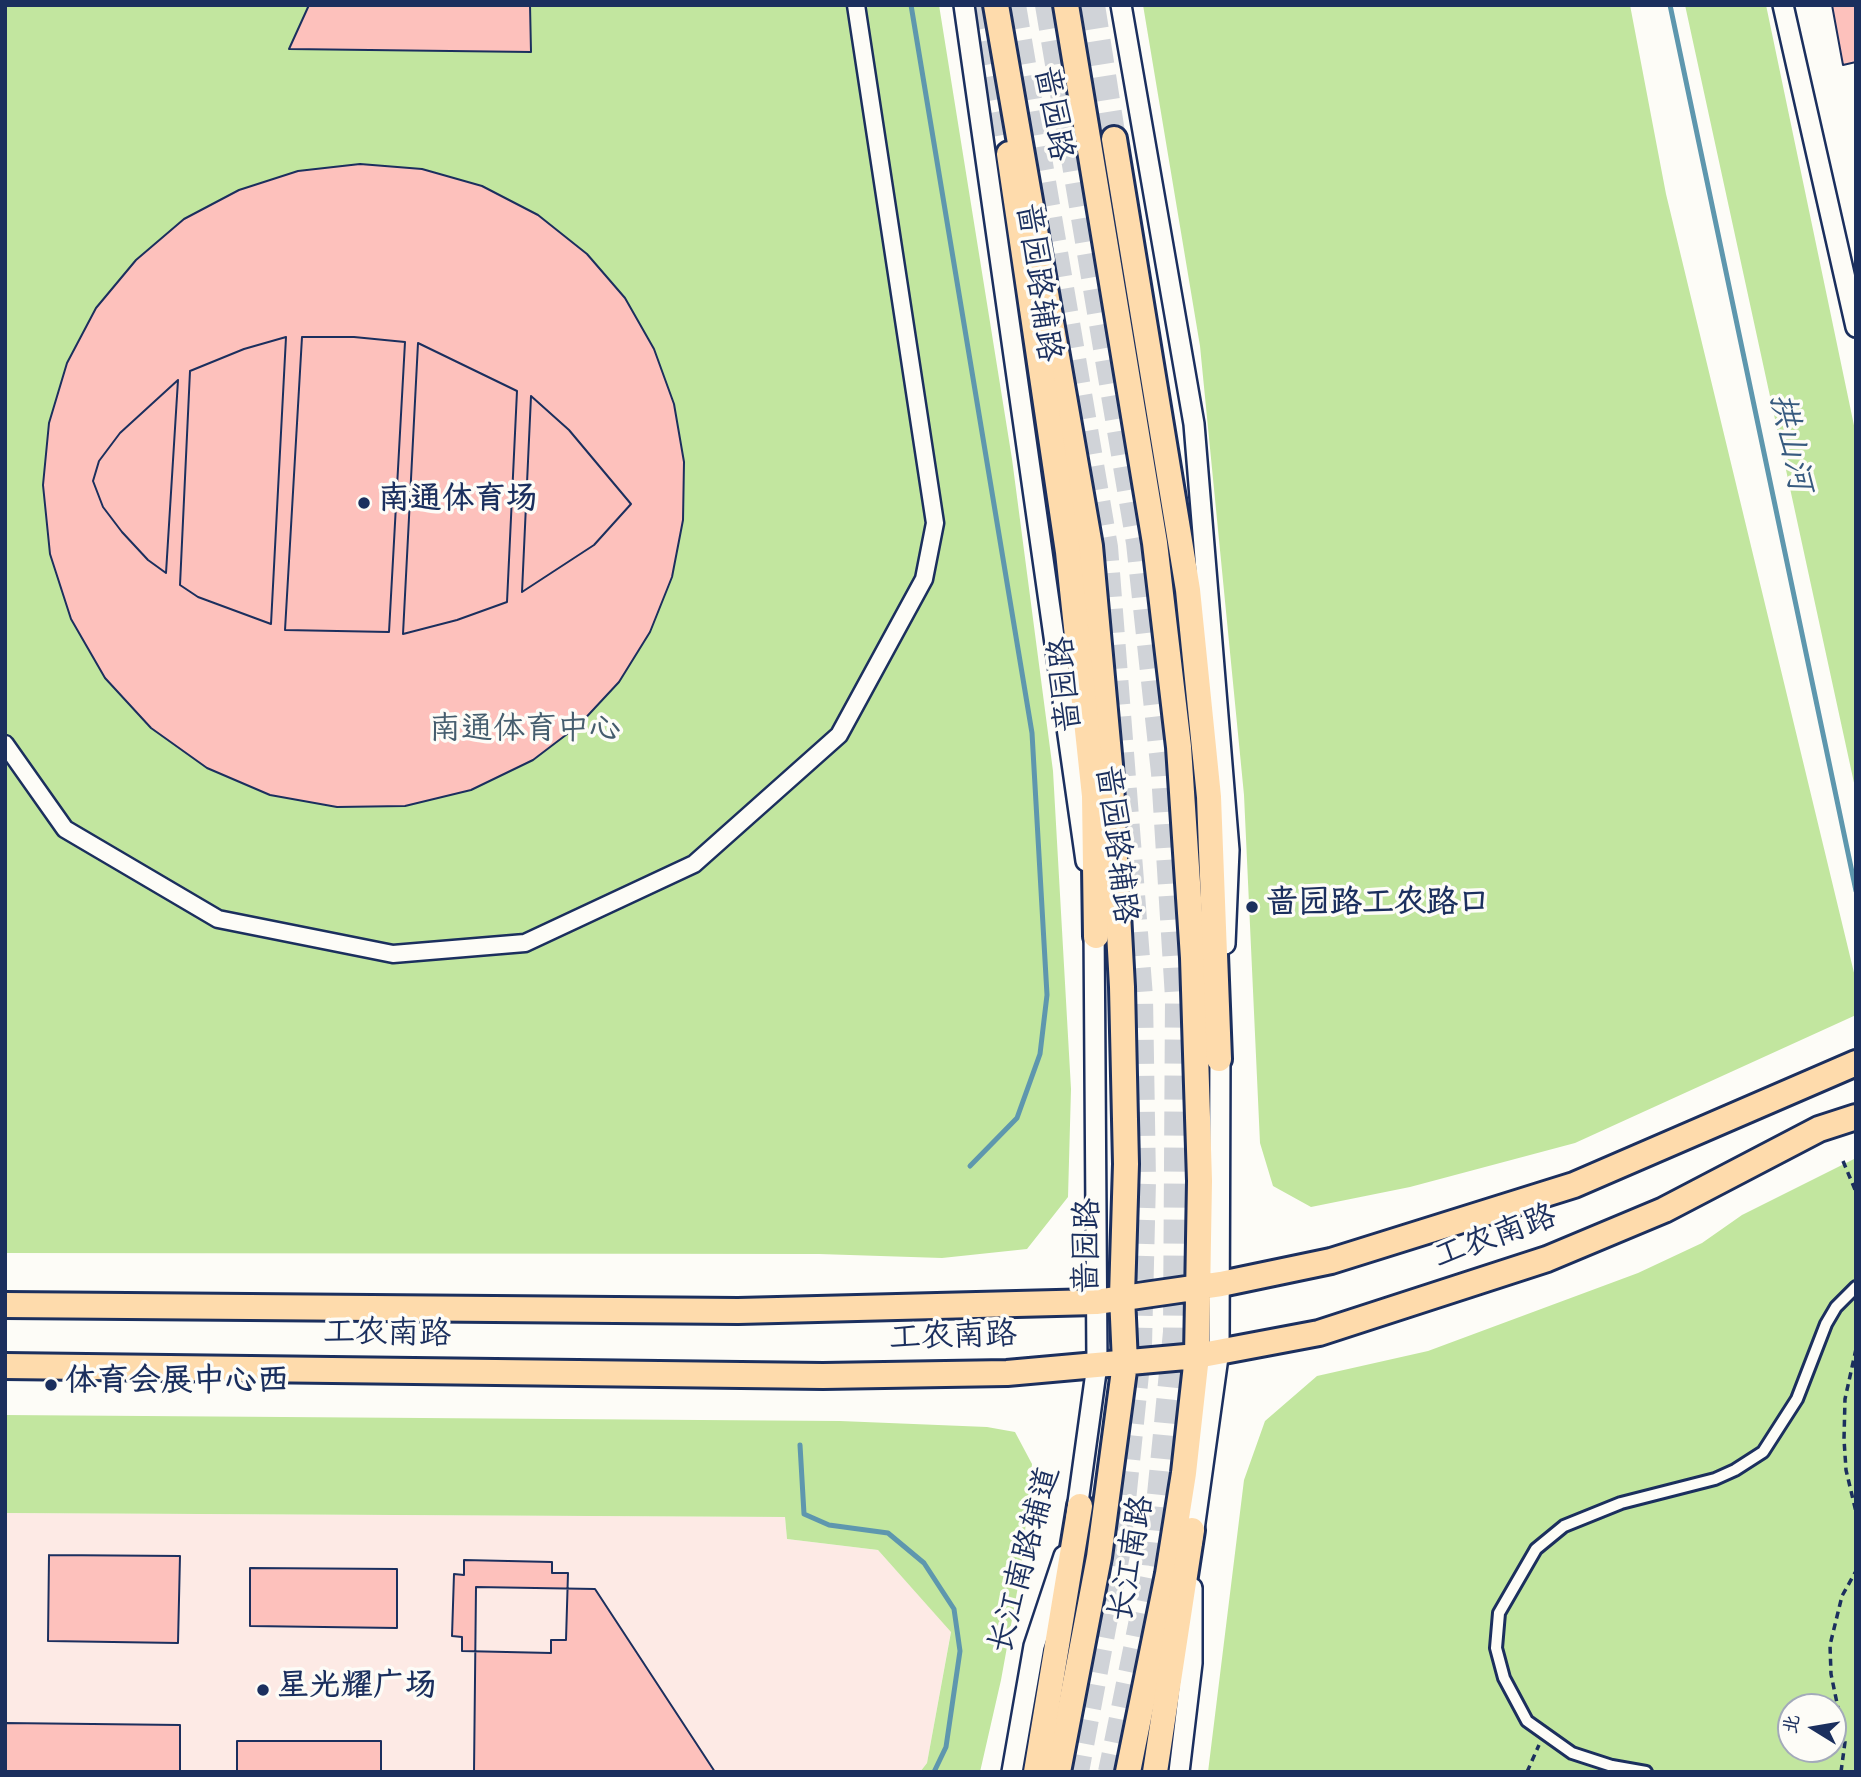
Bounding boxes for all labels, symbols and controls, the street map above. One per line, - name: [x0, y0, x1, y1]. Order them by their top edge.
- street label: 啬园路: [1023, 63, 1077, 165]
- street label: 啬园路辅路: [1005, 201, 1065, 365]
- water label: 拱山河: [1757, 390, 1817, 496]
- place label: 南通体育场: [378, 484, 538, 522]
- marker: 南通体育场: [356, 495, 372, 511]
- street label: 啬园路: [1046, 635, 1092, 733]
- park label: 南通体育中心: [429, 714, 621, 752]
- street label: 啬园路辅路: [1084, 763, 1142, 927]
- place label: 啬园路工农路口: [1266, 888, 1490, 926]
- marker: 啬园路工农路口: [1244, 899, 1260, 915]
- street label: 啬园路: [1071, 1198, 1111, 1294]
- street label: 工农南路: [1429, 1200, 1563, 1280]
- street label: 工农南路: [323, 1317, 451, 1357]
- street label: 工农南路: [888, 1319, 1018, 1361]
- place label: 体育会展中心西: [65, 1366, 289, 1404]
- marker: 体育会展中心西: [43, 1377, 59, 1393]
- street label: 长江南路辅道: [985, 1463, 1071, 1659]
- street label: 长江南路: [1105, 1493, 1165, 1625]
- place label: 星光耀广场: [277, 1671, 437, 1709]
- marker: 星光耀广场: [255, 1682, 271, 1698]
- north arrow: [1777, 1693, 1847, 1763]
- text: 北: [1778, 1712, 1808, 1736]

